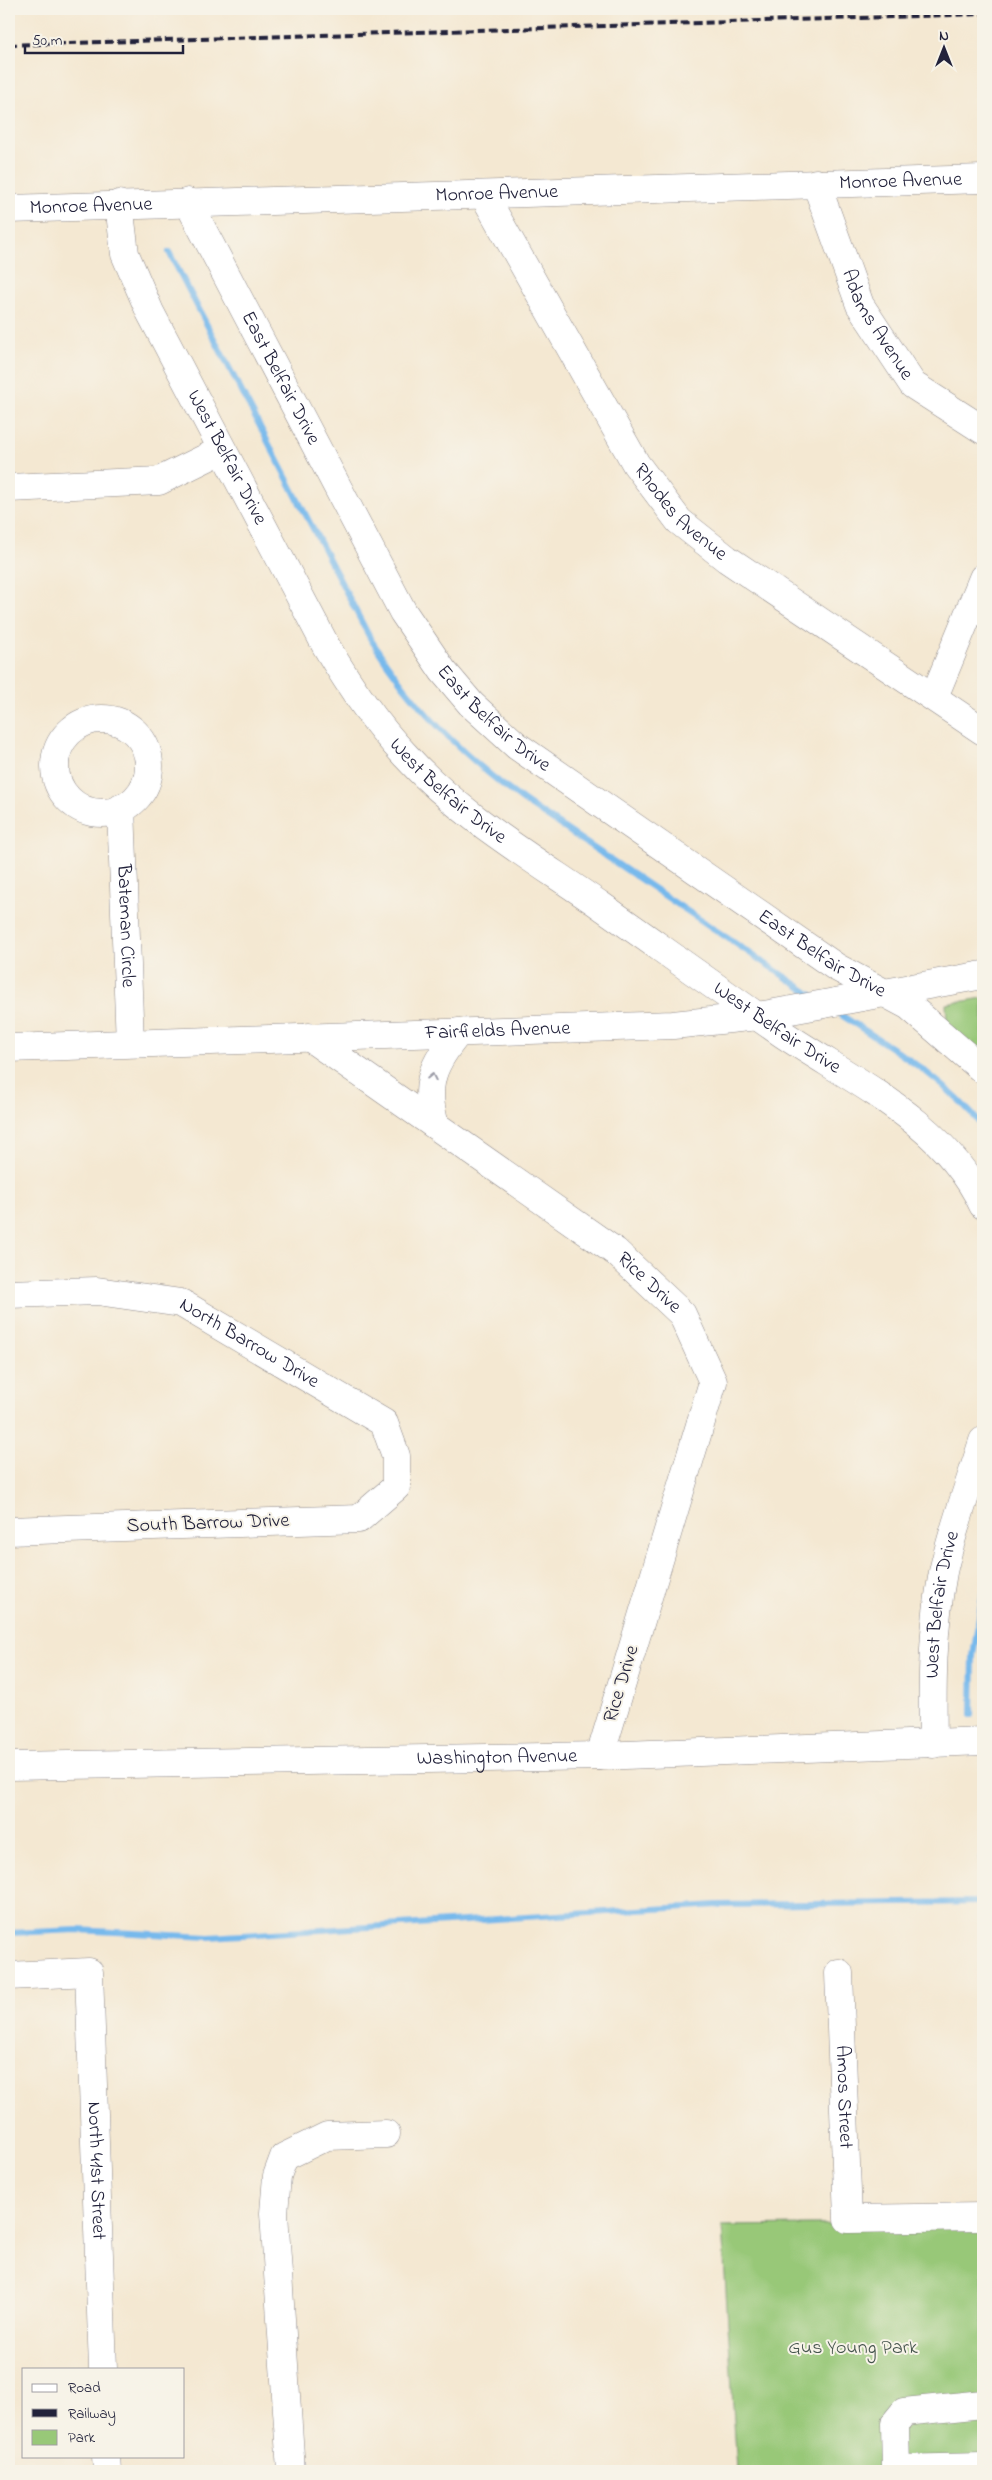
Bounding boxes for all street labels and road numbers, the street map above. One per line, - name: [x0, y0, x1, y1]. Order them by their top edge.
- street label: Monroe Avenue: [839, 165, 962, 198]
- street label: Monroe Avenue: [435, 178, 559, 210]
- street label: Monroe Avenue: [29, 190, 153, 223]
- street label: Adams Avenue: [834, 265, 921, 386]
- street label: East Belfair Drive: [233, 306, 327, 450]
- street label: West Belfair Drive: [179, 385, 274, 530]
- street label: Rhodes Avenue: [626, 458, 733, 568]
- street label: East Belfair Drive: [429, 659, 556, 780]
- street label: West Belfair Drive: [382, 732, 512, 851]
- street label: Bateman Circle: [109, 863, 142, 988]
- street label: East Belfair Drive: [752, 902, 891, 1006]
- street label: West Belfair Drive: [707, 975, 846, 1082]
- street label: Fairfields Avenue: [424, 1014, 571, 1048]
- street label: Rice Drive: [610, 1245, 688, 1321]
- street label: North Barrow Drive: [174, 1290, 325, 1396]
- street label: South Barrow Drive: [126, 1507, 290, 1541]
- street label: West Belfair Drive: [918, 1527, 968, 1679]
- street label: Rice Drive: [597, 1642, 647, 1726]
- street label: Washington Avenue: [417, 1742, 577, 1774]
- street label: Amos Street: [827, 2044, 860, 2150]
- street label: North 41st Street: [79, 2101, 113, 2241]

